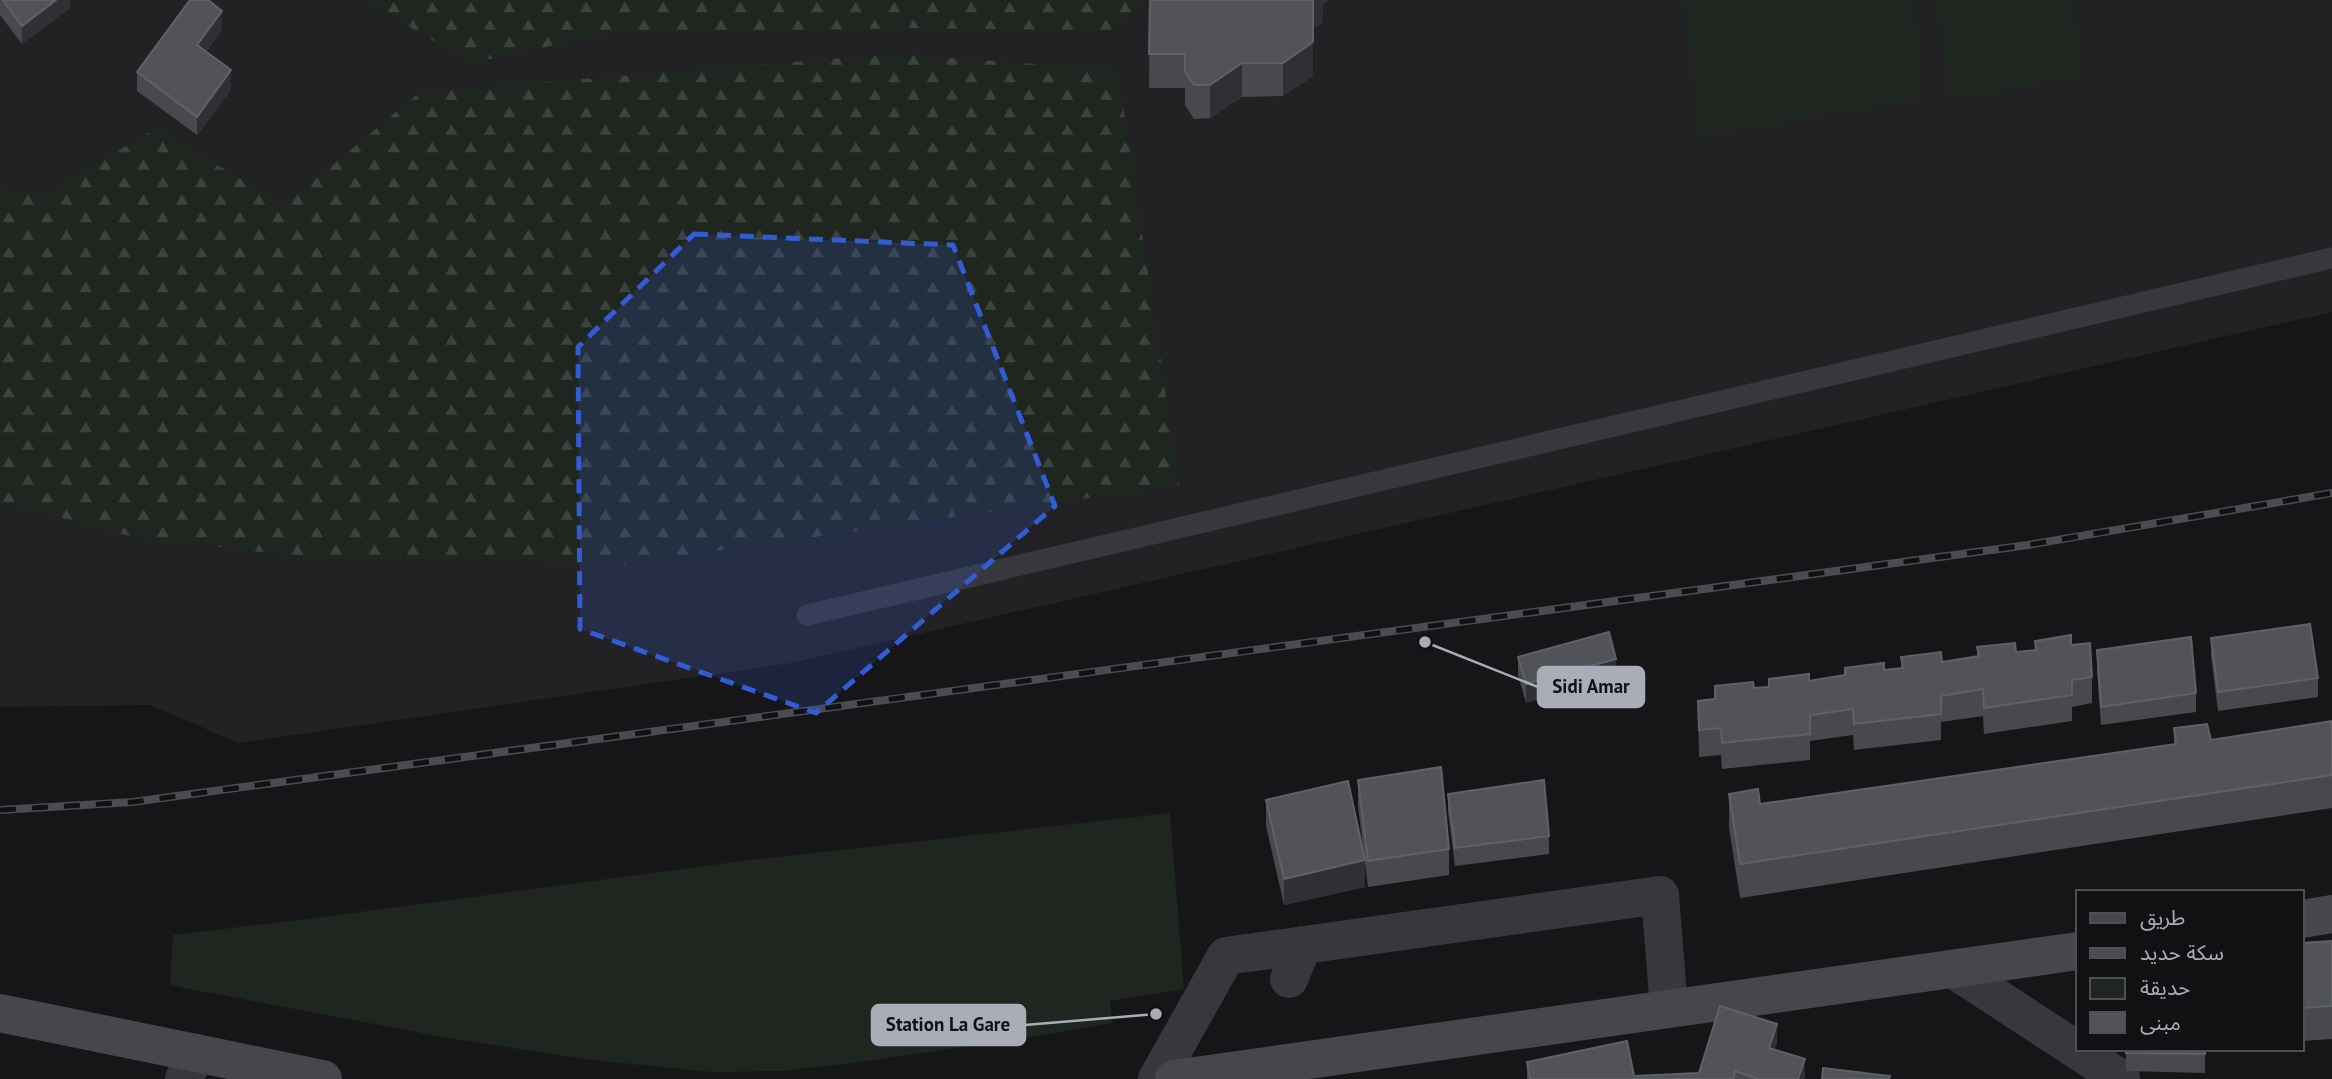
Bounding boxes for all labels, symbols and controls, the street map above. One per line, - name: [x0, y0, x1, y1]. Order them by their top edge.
- callout: Sidi Amar: [1538, 667, 1644, 707]
- text: Sidi Amar: [1552, 674, 1630, 698]
- legend: [2076, 890, 2304, 1051]
- text: طريق: [2140, 904, 2185, 931]
- text: سكة حديد: [2140, 939, 2224, 966]
- text: حديقة: [2140, 974, 2190, 1001]
- callout: Station La Gare: [872, 1005, 1025, 1045]
- text: مبنى: [2140, 1009, 2181, 1036]
- text: Station La Gare: [886, 1012, 1010, 1036]

